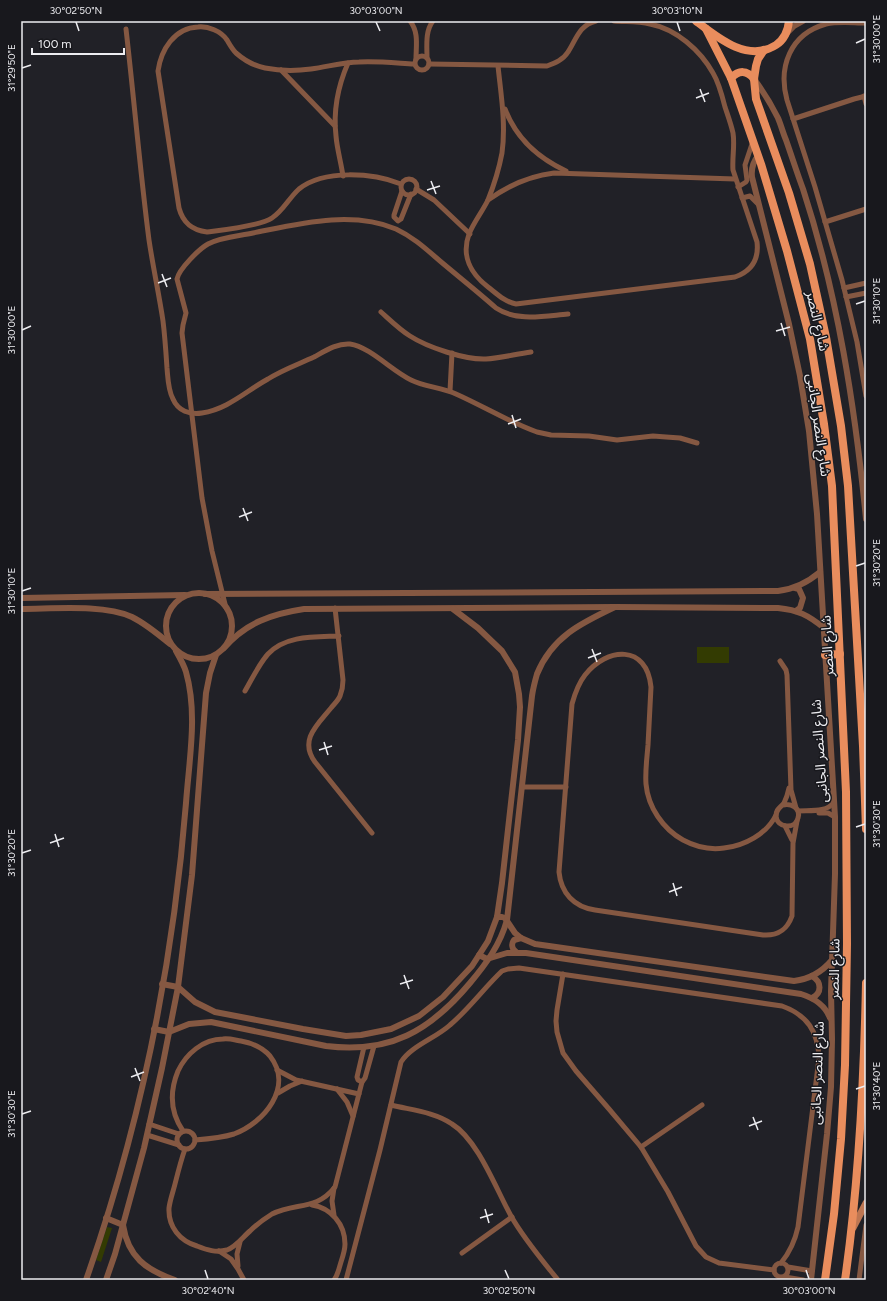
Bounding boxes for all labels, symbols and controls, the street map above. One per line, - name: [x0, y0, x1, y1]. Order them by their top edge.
- text: 30°02'50"N: [50, 4, 102, 17]
- text: 30°03'00"N: [349, 4, 403, 17]
- text: 30°03'10"N: [652, 4, 702, 17]
- text: 31°30'00"E: [870, 14, 883, 64]
- scale bar: [32, 30, 124, 56]
- text: 100 m: [38, 37, 72, 51]
- text: 31°29'50"E: [5, 44, 18, 92]
- text: 31°30'10"E: [870, 278, 883, 324]
- street label: شارع النصر: [800, 288, 833, 353]
- text: 31°30'00"E: [5, 305, 18, 355]
- street label: شارع النصر الجانبى: [801, 373, 834, 478]
- text: 31°30'20"E: [870, 539, 883, 587]
- text: 31°30'10"E: [5, 568, 18, 614]
- street label: شارع النصر: [817, 615, 840, 678]
- street label: شارع النصر الجانبى: [807, 699, 834, 803]
- text: 31°30'30"E: [870, 800, 883, 848]
- text: 31°30'20"E: [5, 829, 18, 877]
- street label: شارع النصر: [825, 938, 846, 1001]
- street label: شارع النصر الجانبى: [807, 1021, 830, 1125]
- text: 31°30'40"E: [870, 1061, 883, 1110]
- text: 31°30'30"E: [5, 1090, 18, 1138]
- text: 30°02'40"N: [181, 1284, 235, 1297]
- text: 30°02'50"N: [483, 1284, 535, 1297]
- text: 30°03'00"N: [782, 1284, 836, 1297]

